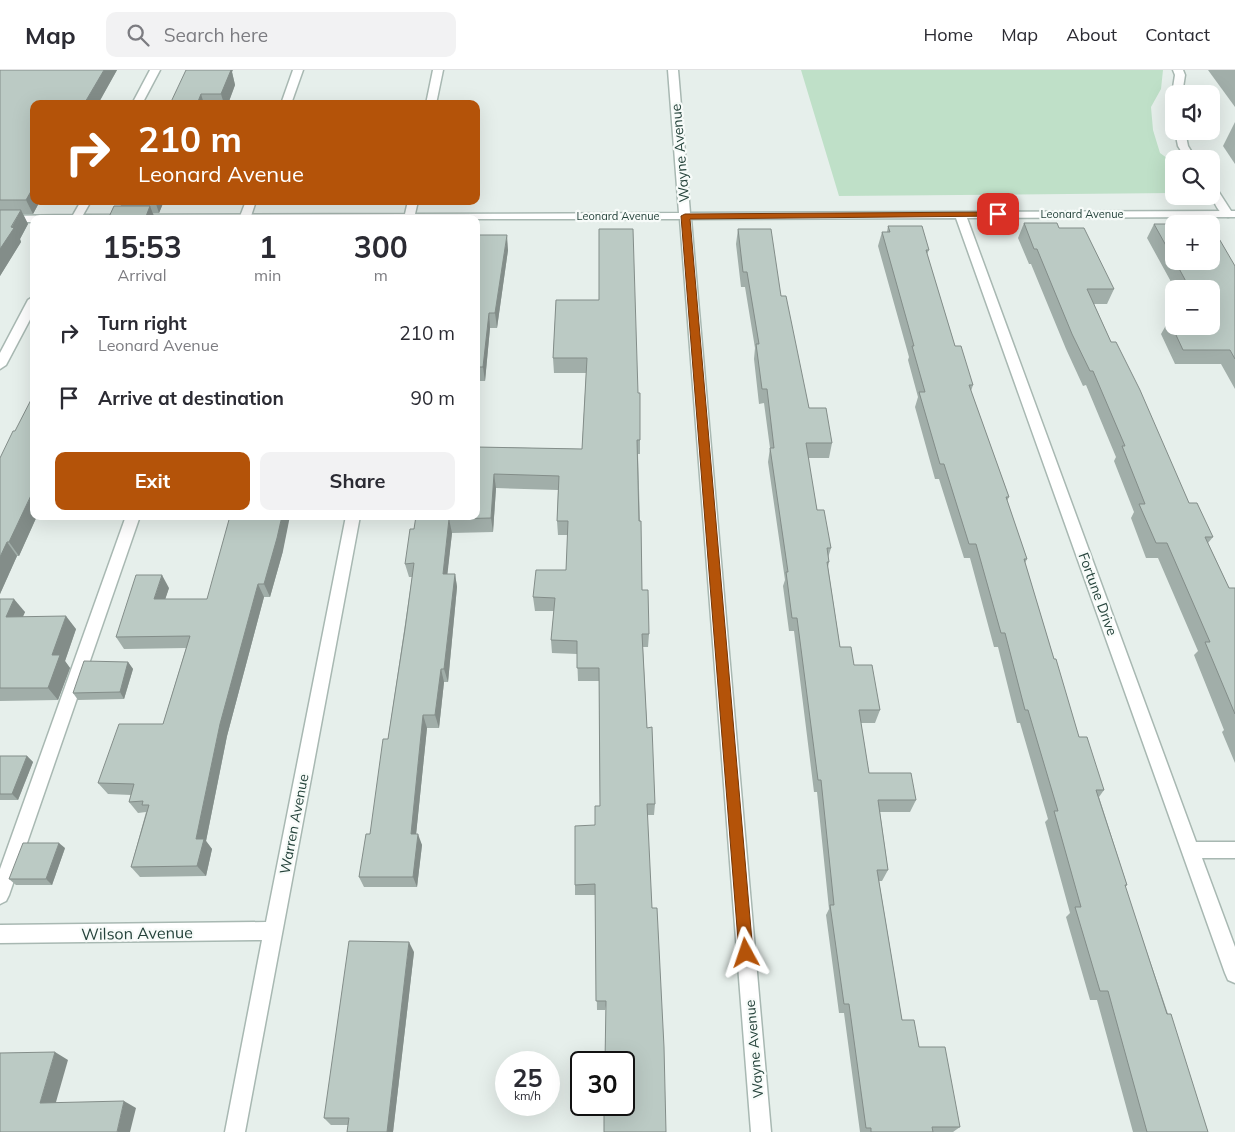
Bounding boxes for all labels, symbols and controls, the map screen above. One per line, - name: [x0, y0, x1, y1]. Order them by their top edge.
- search box: [106, 12, 456, 57]
- text: Map: [25, 20, 76, 50]
- icon: search: [124, 21, 152, 49]
- text: Search here: [164, 23, 268, 47]
- text: Home: [923, 23, 973, 46]
- text: Map: [1001, 23, 1038, 46]
- text: About: [1066, 23, 1117, 46]
- text: Contact: [1145, 23, 1210, 46]
- map controls: [1165, 85, 1220, 335]
- button: sound: [1165, 85, 1220, 140]
- street label: Wayne Avenue: [667, 103, 693, 203]
- text: 210 m: [138, 117, 242, 161]
- icon: right: [55, 120, 120, 185]
- button: search: [1165, 150, 1220, 205]
- text: Leonard Avenue: [138, 160, 304, 188]
- pin: [977, 193, 1019, 235]
- icon: arrive: [984, 200, 1012, 228]
- street label: Leonard Avenue: [1041, 207, 1123, 221]
- street label: Leonard Avenue: [577, 209, 659, 223]
- button: +: [1165, 215, 1220, 270]
- text: 15:53: [102, 228, 182, 266]
- text: 1: [259, 228, 277, 266]
- text: 300: [354, 228, 408, 266]
- text: Arrival: [118, 265, 167, 285]
- text: min: [254, 265, 281, 285]
- text: m: [374, 265, 388, 285]
- button: −: [1165, 280, 1220, 335]
- text: Turn right: [98, 311, 187, 335]
- icon: right: [55, 319, 83, 347]
- text: 210 m: [399, 321, 455, 345]
- text: Leonard Avenue: [98, 335, 219, 355]
- icon: arrive: [55, 384, 83, 412]
- text: Arrive at destination: [98, 386, 284, 410]
- text: 90 m: [411, 386, 455, 410]
- button: Exit: [55, 452, 250, 510]
- button: Share: [260, 452, 455, 510]
- street label: Fortune Drive: [1075, 550, 1121, 638]
- street label: Warren Avenue: [275, 772, 313, 876]
- street label: Wilson Avenue: [81, 922, 193, 944]
- position arrow: [719, 926, 771, 978]
- street label: Wayne Avenue: [741, 999, 767, 1099]
- speed limit sign: 30: [570, 1051, 635, 1116]
- text: 25: [512, 1062, 543, 1093]
- text: km/h: [514, 1088, 541, 1103]

